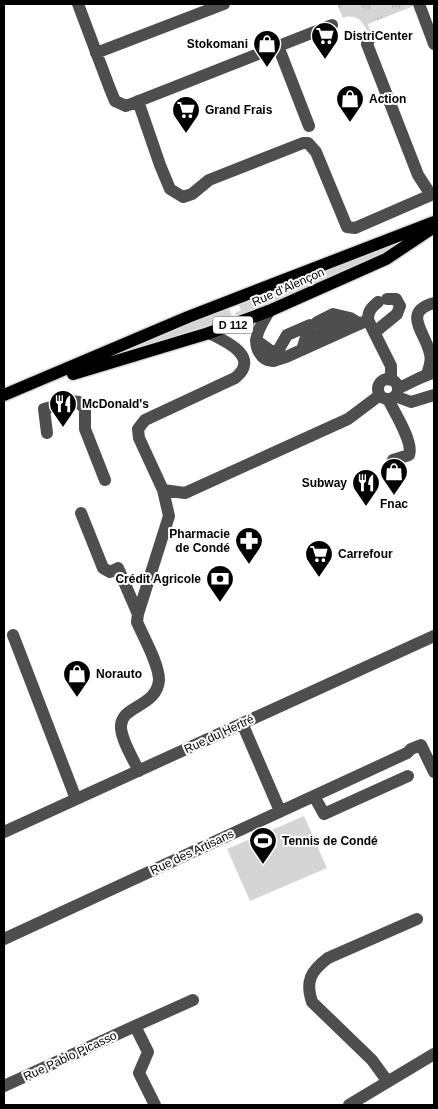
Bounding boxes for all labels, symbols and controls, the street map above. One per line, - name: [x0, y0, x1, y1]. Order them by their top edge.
- supermarket icon: DistriCenter: [310, 21, 340, 60]
- shop icon: Stokomani: [252, 29, 282, 68]
- place label: DistriCenter: [344, 29, 413, 43]
- place label: Stokomani: [187, 37, 248, 51]
- shop icon: Action: [335, 84, 365, 123]
- place label: Action: [369, 92, 406, 106]
- supermarket icon: Grand Frais: [171, 95, 201, 134]
- place label: Grand Frais: [205, 103, 273, 117]
- street label: Rue d'Alençon: [250, 265, 326, 309]
- road number: D 112: [213, 316, 253, 334]
- restaurant icon: McDonald's: [48, 389, 78, 428]
- place label: McDonald's: [82, 397, 149, 411]
- shop icon: Fnac: [379, 457, 409, 496]
- restaurant icon: Subway: [351, 468, 381, 507]
- place label: Subway: [302, 476, 347, 490]
- place label: Fnac: [380, 497, 408, 511]
- pharmacy icon: Pharmacie de Condé: [234, 526, 264, 565]
- place label: Pharmacie de Condé: [169, 527, 230, 555]
- supermarket icon: Carrefour: [304, 539, 334, 578]
- place label: Carrefour: [338, 547, 393, 561]
- bank icon: Crédit Agricole: [205, 564, 235, 603]
- place label: Crédit Agricole: [115, 572, 201, 586]
- shop icon: Norauto: [62, 659, 92, 698]
- place label: Norauto: [96, 667, 142, 681]
- street label: Rue du Hertré: [182, 712, 256, 756]
- street label: Rue des Artisans: [148, 826, 236, 878]
- sports icon: Tennis de Condé: [248, 826, 278, 865]
- place label: Tennis de Condé: [282, 834, 378, 848]
- street label: Rue Pablo Picasso: [21, 1028, 119, 1084]

